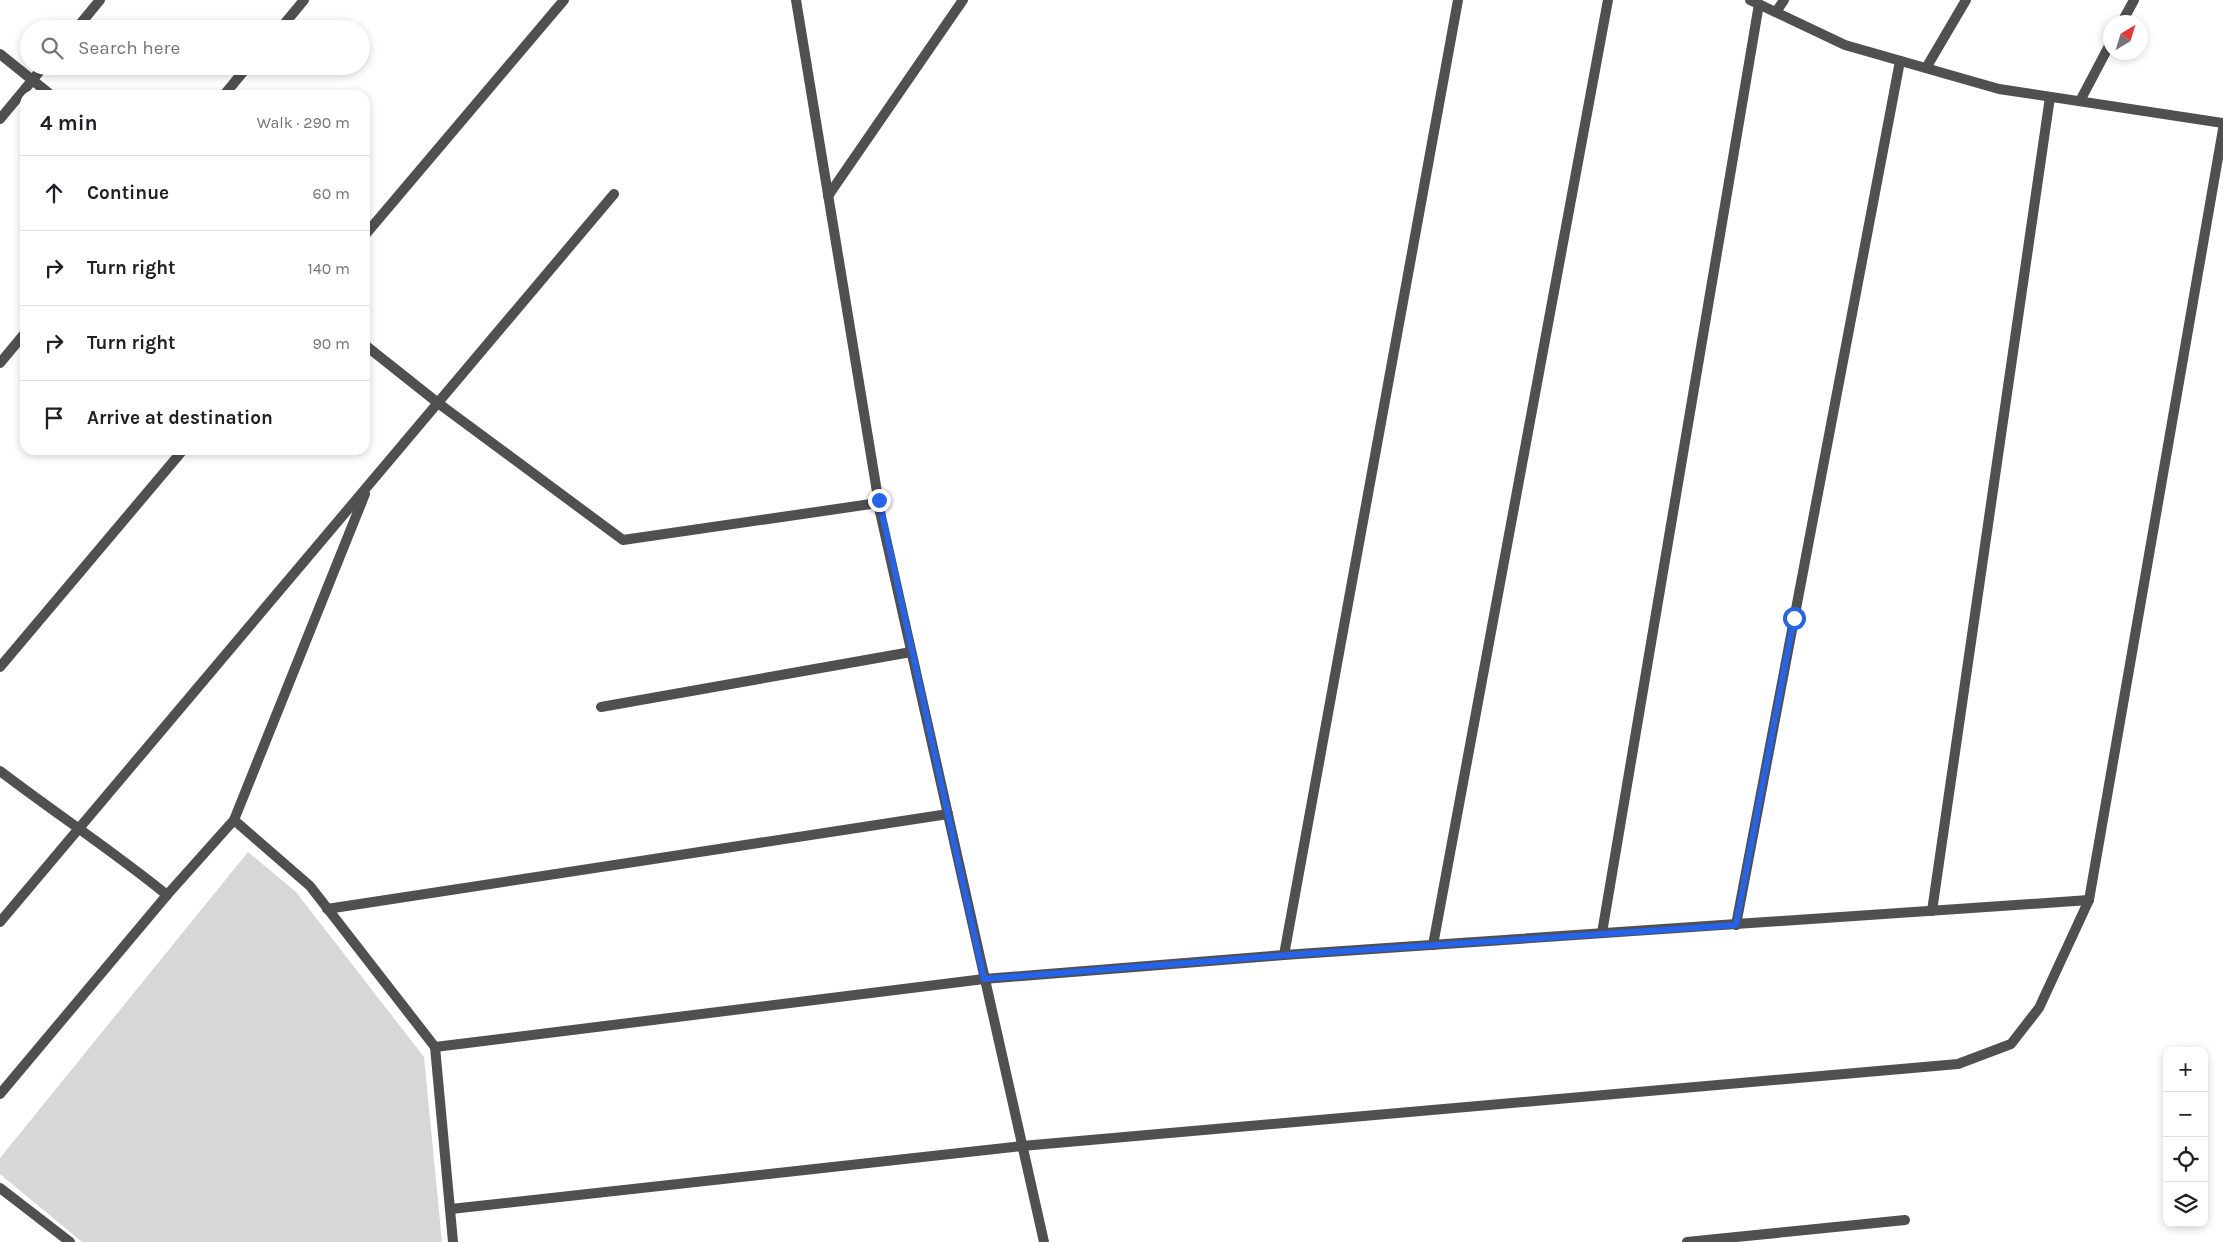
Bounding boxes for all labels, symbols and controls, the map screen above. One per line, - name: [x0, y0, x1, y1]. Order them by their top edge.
- north arrow: [2103, 15, 2148, 60]
- search box: [20, 20, 370, 75]
- icon: search: [38, 34, 66, 62]
- text: Search here: [78, 37, 180, 59]
- text: 4 min: [40, 111, 98, 135]
- text: Walk · 290 m: [257, 113, 350, 132]
- icon: ahead: [40, 179, 68, 207]
- text: Continue: [87, 182, 169, 204]
- text: 60 m: [313, 184, 350, 203]
- icon: right: [40, 254, 68, 282]
- text: Turn right: [87, 257, 176, 279]
- text: 140 m: [308, 259, 350, 278]
- icon: right: [40, 329, 68, 357]
- text: Turn right: [87, 332, 176, 354]
- text: 90 m: [312, 334, 350, 353]
- icon: arrive: [40, 404, 68, 432]
- text: Arrive at destination: [87, 407, 273, 429]
- route end: [868, 489, 891, 512]
- route start: [1783, 607, 1806, 630]
- map controls: [2163, 1047, 2208, 1227]
- button: +: [2163, 1047, 2208, 1092]
- button: −: [2163, 1092, 2208, 1137]
- button: locate: [2163, 1137, 2208, 1182]
- button: layers: [2163, 1182, 2208, 1227]

